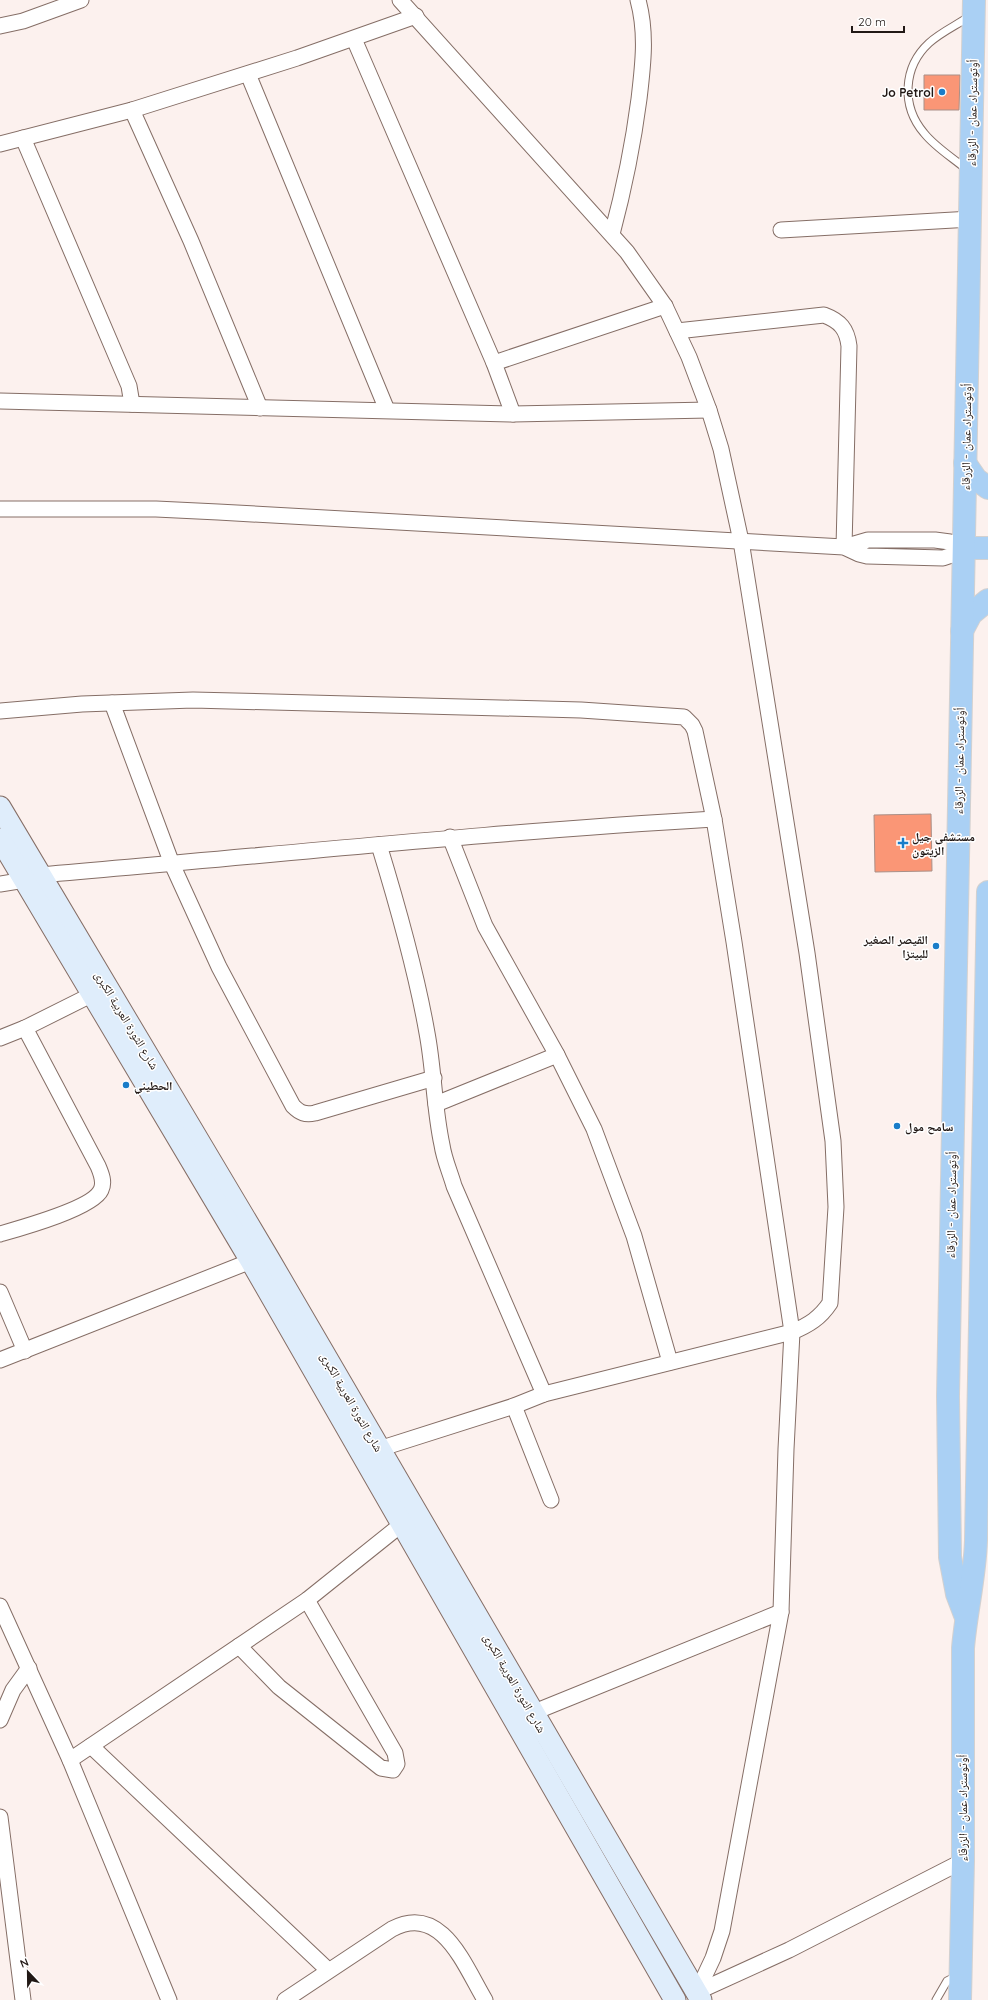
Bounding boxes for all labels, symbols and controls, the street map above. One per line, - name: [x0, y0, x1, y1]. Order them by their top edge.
- scale bar: [852, 8, 904, 34]
- text: 20 m: [858, 14, 886, 29]
- street label: أوتوستراد عمان - الزرقاء: [964, 59, 980, 167]
- place label: Jo Petrol: [882, 85, 934, 100]
- marker: Jo Petrol: [937, 87, 947, 97]
- street label: أوتوستراد عمان - الزرقاء: [958, 383, 974, 491]
- street label: أوتوستراد عمان - الزرقاء: [951, 707, 967, 815]
- place label: مستشفى جيل الزيتون: [912, 829, 975, 859]
- marker: مستشفى جيل الزيتون: [897, 837, 909, 849]
- place label: القيصر الصغير للبيتزا: [863, 932, 928, 961]
- marker: القيصر الصغير للبيتزا: [931, 941, 941, 951]
- street label: شارع الثورة العربية الكبرى: [91, 968, 162, 1073]
- place label: الحطيني: [134, 1078, 172, 1095]
- marker: الحطيني: [121, 1080, 131, 1090]
- place label: سامح مول: [905, 1119, 953, 1135]
- marker: سامح مول: [892, 1121, 902, 1131]
- street label: أوتوستراد عمان - الزرقاء: [943, 1151, 959, 1259]
- street label: شارع الثورة العربية الكبرى: [317, 1350, 387, 1455]
- street label: شارع الثورة العربية الكبرى: [480, 1631, 550, 1736]
- street label: أوتوستراد عمان - الزرقاء: [955, 1754, 970, 1861]
- north arrow: [8, 1952, 48, 1992]
- text: N: [18, 1955, 31, 1971]

